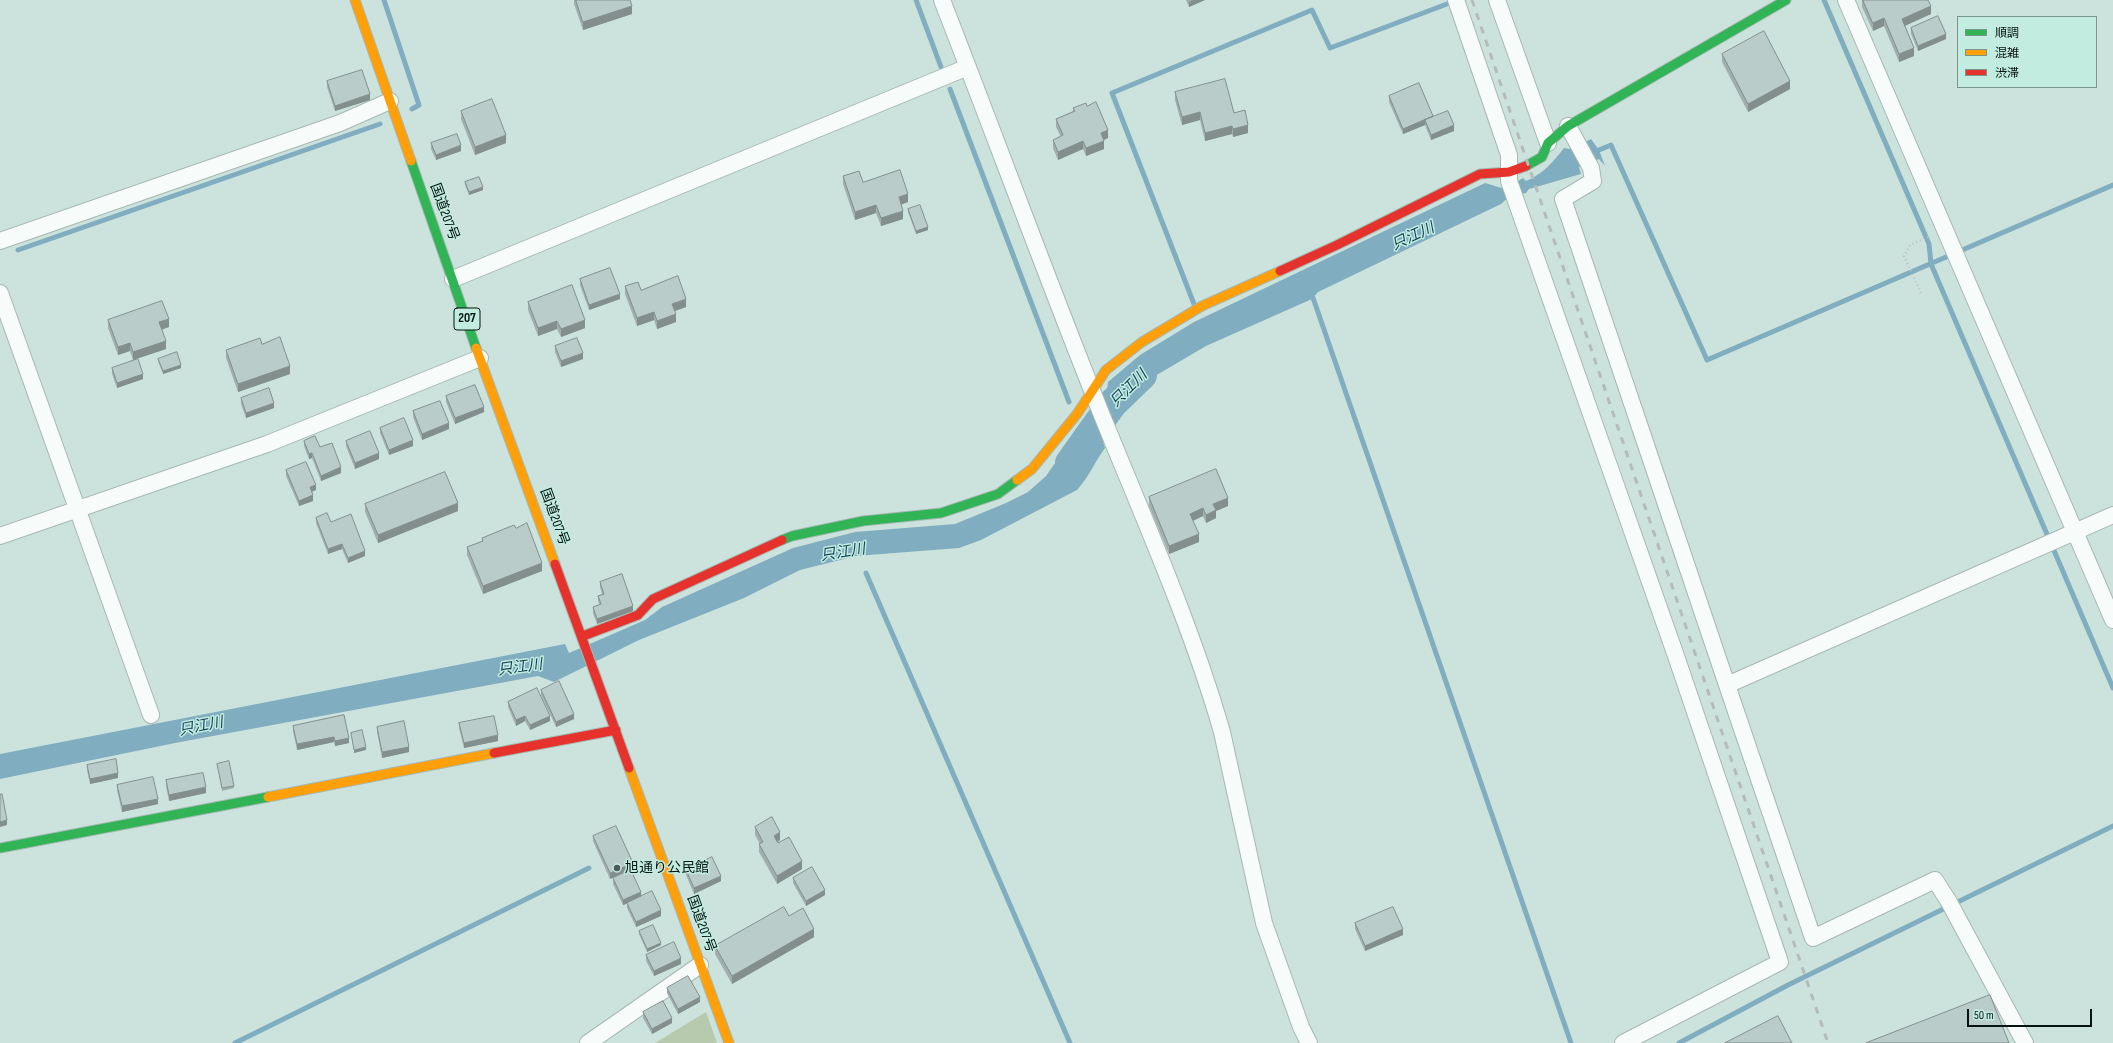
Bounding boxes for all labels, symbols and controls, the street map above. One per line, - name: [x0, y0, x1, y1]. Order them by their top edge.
- legend: [1957, 16, 2097, 88]
- text: 順調: [1995, 26, 2019, 41]
- text: 混雑: [1995, 46, 2019, 61]
- text: 渋滞: [1995, 66, 2019, 81]
- street label: 国道207号: [426, 181, 462, 243]
- water label: 只江川: [1389, 219, 1437, 255]
- road number: 207: [454, 308, 480, 330]
- water label: 只江川: [1107, 367, 1151, 411]
- street label: 国道207号: [536, 486, 572, 548]
- water label: 只江川: [819, 541, 867, 565]
- water label: 只江川: [496, 656, 544, 680]
- water label: 只江川: [177, 714, 225, 740]
- place label: 旭通り公民館: [625, 860, 709, 876]
- marker: 旭通り公民館: [612, 863, 622, 873]
- street label: 国道207号: [683, 893, 719, 955]
- scale bar: [1969, 1001, 2094, 1027]
- text: 50 m: [1974, 1008, 1994, 1023]

